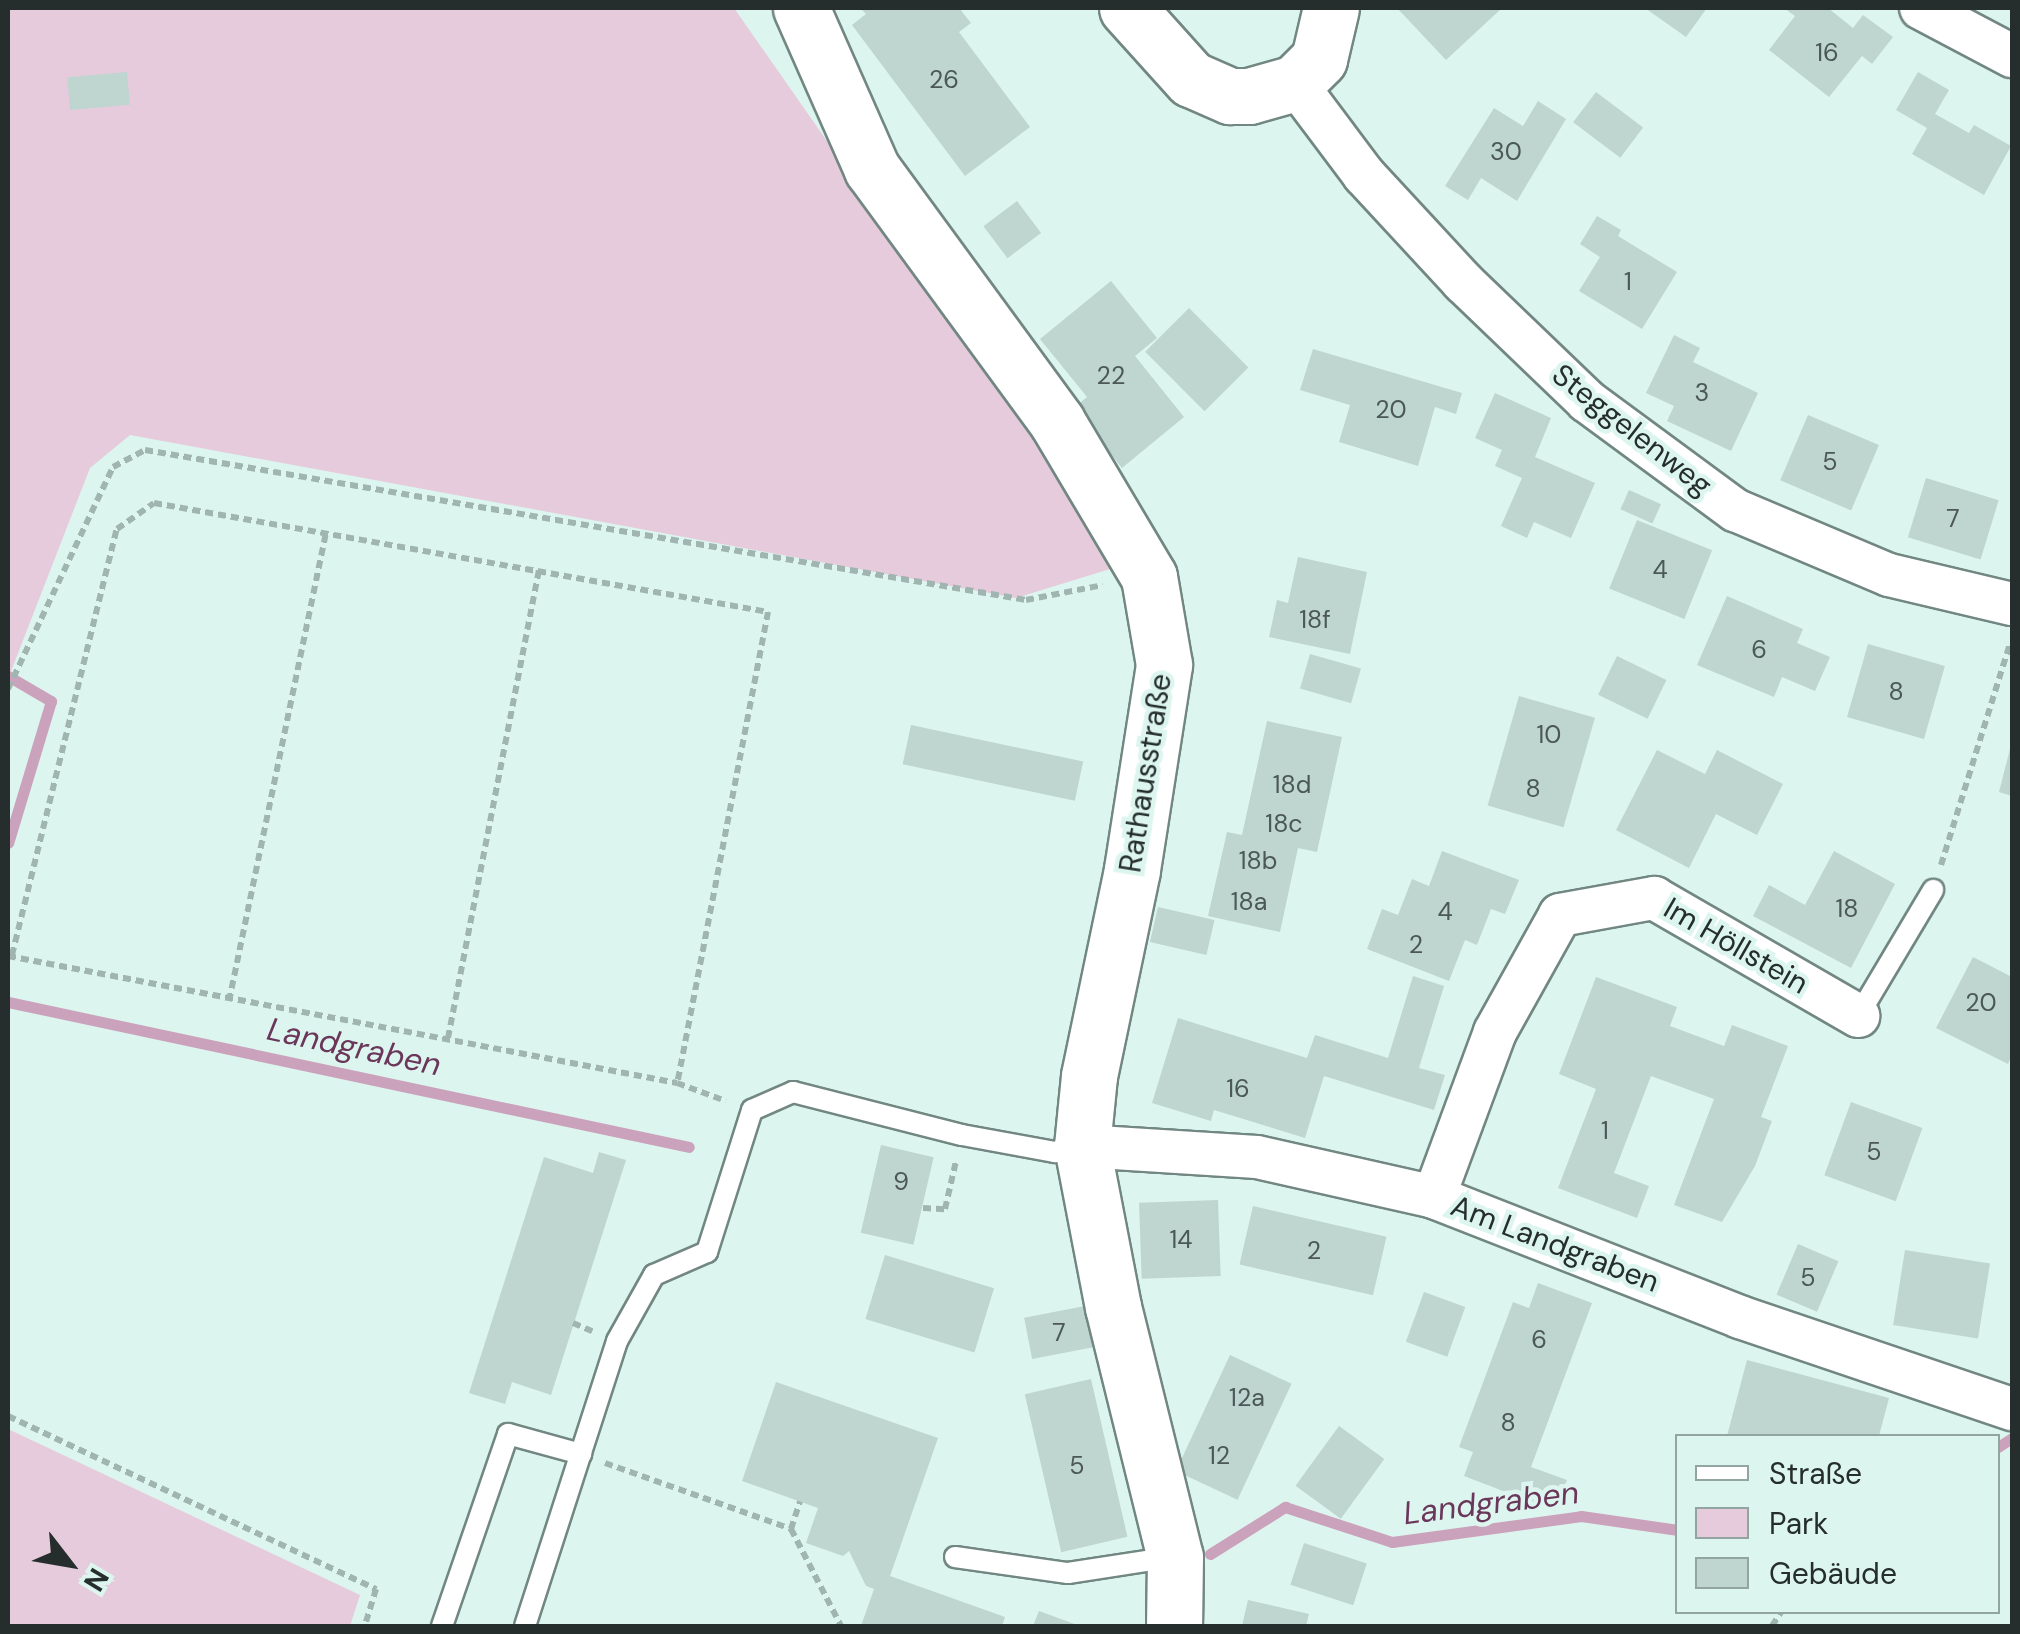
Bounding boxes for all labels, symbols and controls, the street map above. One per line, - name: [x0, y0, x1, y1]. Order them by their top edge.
- house number: 16: [1815, 38, 1839, 68]
- house number: 26: [929, 65, 959, 95]
- house number: 30: [1490, 137, 1522, 167]
- house number: 1: [1624, 267, 1632, 297]
- street label: Steggelenweg: [1545, 357, 1719, 503]
- house number: 22: [1097, 361, 1125, 391]
- house number: 3: [1695, 378, 1709, 408]
- house number: 20: [1375, 395, 1407, 425]
- house number: 5: [1822, 447, 1838, 477]
- house number: 7: [1946, 504, 1960, 534]
- house number: 4: [1652, 555, 1668, 585]
- house number: 18f: [1299, 605, 1331, 635]
- house number: 6: [1751, 635, 1767, 665]
- street label: Rathausstraße: [1113, 671, 1179, 875]
- house number: 8: [1888, 677, 1904, 707]
- house number: 10: [1537, 720, 1561, 750]
- house number: 18d: [1273, 770, 1311, 800]
- house number: 8: [1525, 774, 1541, 804]
- house number: 18c: [1265, 809, 1303, 839]
- house number: 18b: [1239, 846, 1277, 876]
- house number: 18a: [1231, 887, 1267, 917]
- street label: Im Höllstein: [1657, 890, 1815, 1002]
- house number: 18: [1836, 894, 1858, 924]
- house number: 4: [1437, 897, 1453, 927]
- house number: 2: [1409, 930, 1423, 960]
- house number: 20: [1965, 988, 1997, 1018]
- water label: Landgraben: [264, 1010, 444, 1084]
- house number: 16: [1226, 1074, 1250, 1104]
- house number: 1: [1601, 1116, 1609, 1146]
- house number: 5: [1866, 1137, 1882, 1167]
- house number: 9: [893, 1167, 909, 1197]
- street label: Am Landgraben: [1446, 1188, 1664, 1300]
- house number: 14: [1170, 1225, 1192, 1255]
- house number: 2: [1307, 1236, 1321, 1266]
- house number: 5: [1800, 1263, 1816, 1293]
- house number: 7: [1052, 1318, 1066, 1348]
- house number: 6: [1531, 1325, 1547, 1355]
- house number: 12a: [1229, 1383, 1265, 1413]
- house number: 8: [1500, 1408, 1516, 1438]
- legend: [1675, 1434, 2000, 1614]
- house number: 12: [1208, 1441, 1230, 1471]
- house number: 5: [1069, 1451, 1085, 1481]
- text: Straße: [1769, 1454, 1862, 1493]
- water label: Landgraben: [1401, 1473, 1581, 1533]
- text: Park: [1769, 1504, 1828, 1543]
- north arrow: [20, 1514, 120, 1614]
- text: Gebäude: [1769, 1554, 1897, 1593]
- text: N: [75, 1561, 117, 1598]

